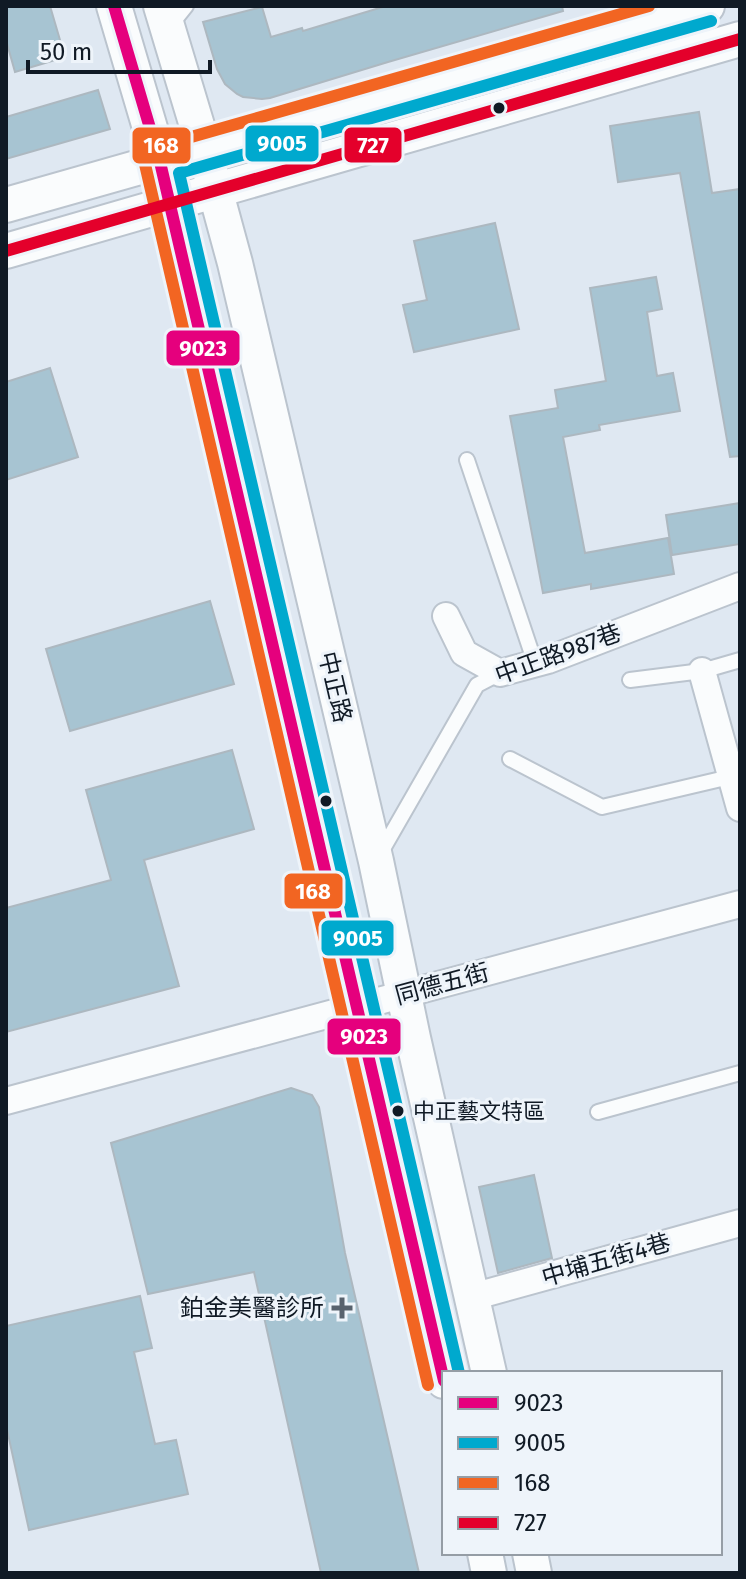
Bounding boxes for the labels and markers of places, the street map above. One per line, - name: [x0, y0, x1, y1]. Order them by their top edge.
- unlabelled marker: [491, 100, 507, 116]
- unlabelled marker: [318, 793, 334, 809]
- place label: 中正藝文特區: [413, 1098, 545, 1125]
- marker: 中正藝文特區: [390, 1103, 406, 1119]
- place label: 鉑金美醫診所: [180, 1294, 324, 1322]
- marker: 鉑金美醫診所: [331, 1297, 353, 1319]

